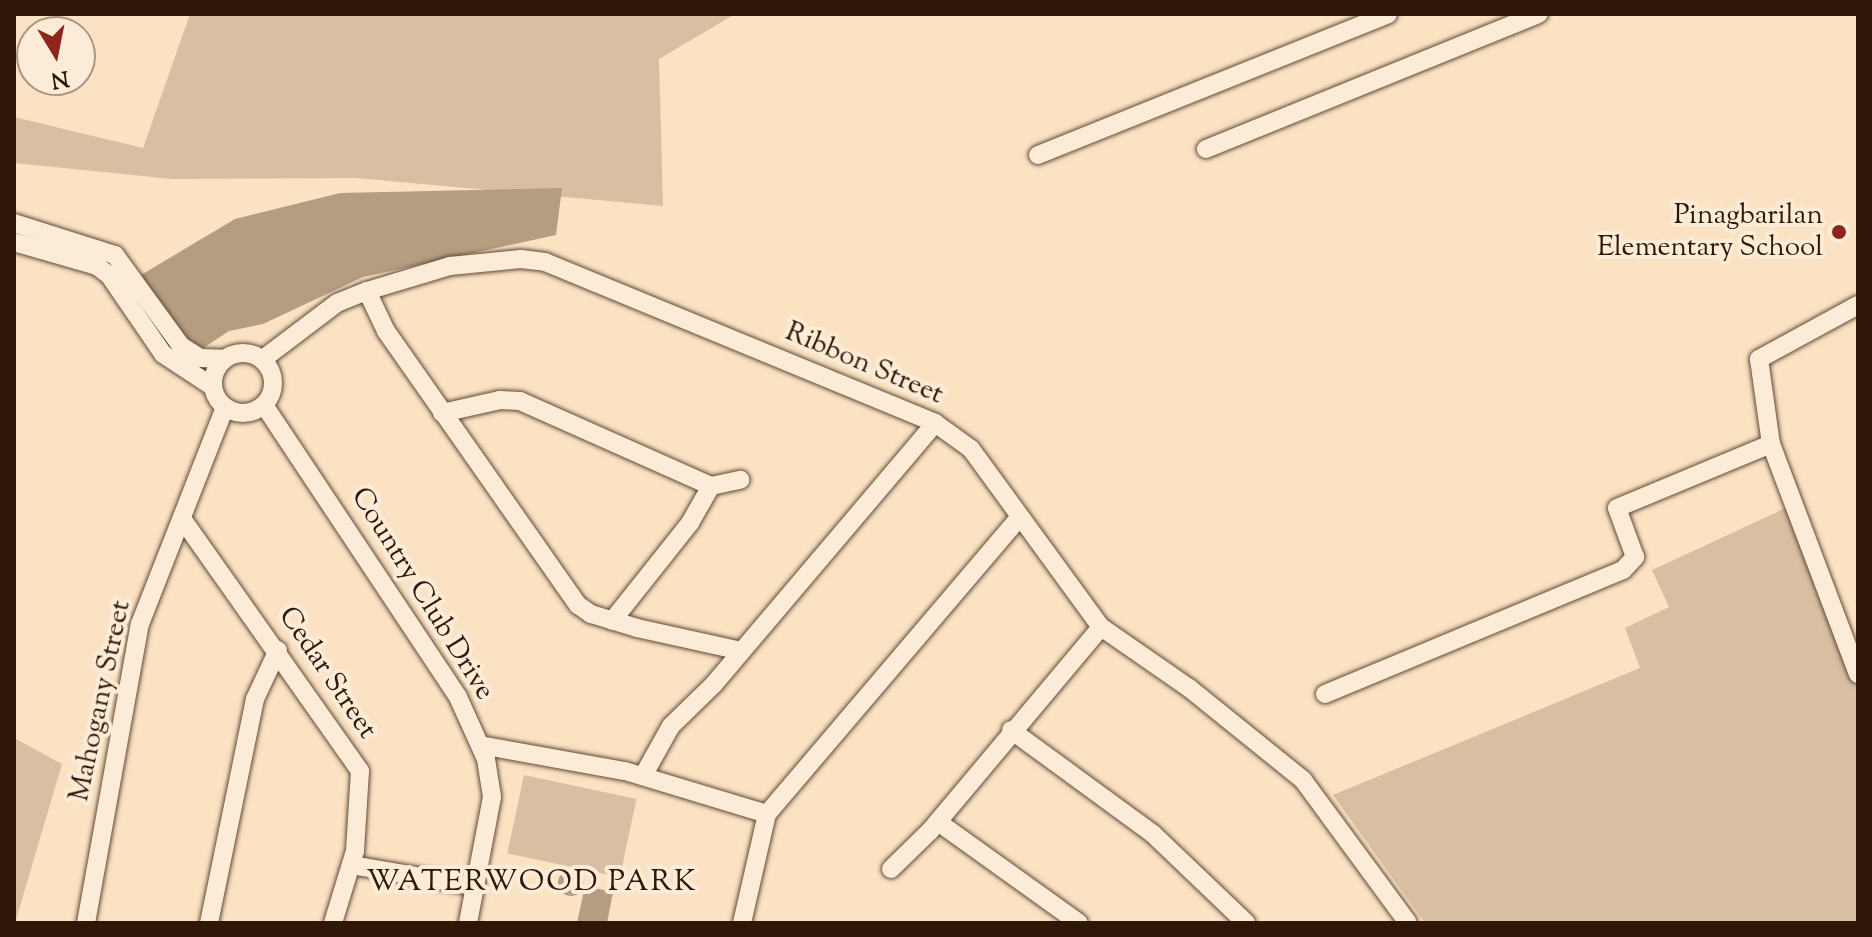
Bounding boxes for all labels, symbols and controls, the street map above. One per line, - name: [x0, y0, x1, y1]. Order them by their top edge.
- north arrow: [16, 16, 96, 96]
- text: N: [48, 60, 71, 95]
- place label: Pinagbarilan Elementary School: [1597, 199, 1823, 265]
- marker: Pinagbarilan Elementary School: [1830, 223, 1848, 241]
- street label: Ribbon Street: [780, 316, 948, 412]
- street label: Country Club Drive: [343, 482, 501, 706]
- street label: Mahogany Street: [63, 597, 139, 805]
- street label: Cedar Street: [271, 601, 383, 745]
- district label: WATERWOOD PARK: [366, 865, 698, 901]

